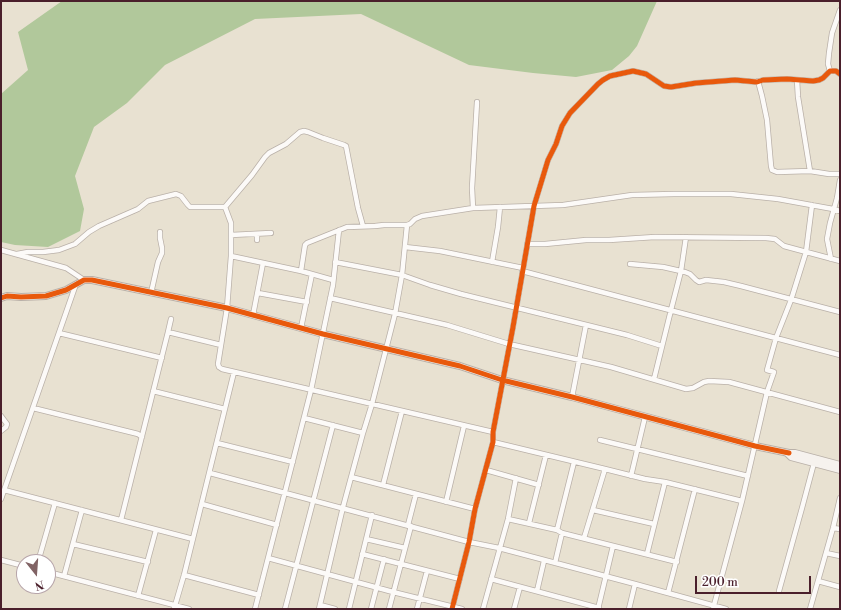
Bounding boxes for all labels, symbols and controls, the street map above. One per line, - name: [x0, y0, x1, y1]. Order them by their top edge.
- north arrow: [16, 554, 56, 594]
- scale bar: [697, 568, 813, 594]
- text: 200 m: [702, 575, 738, 590]
- text: N: [33, 577, 45, 592]

